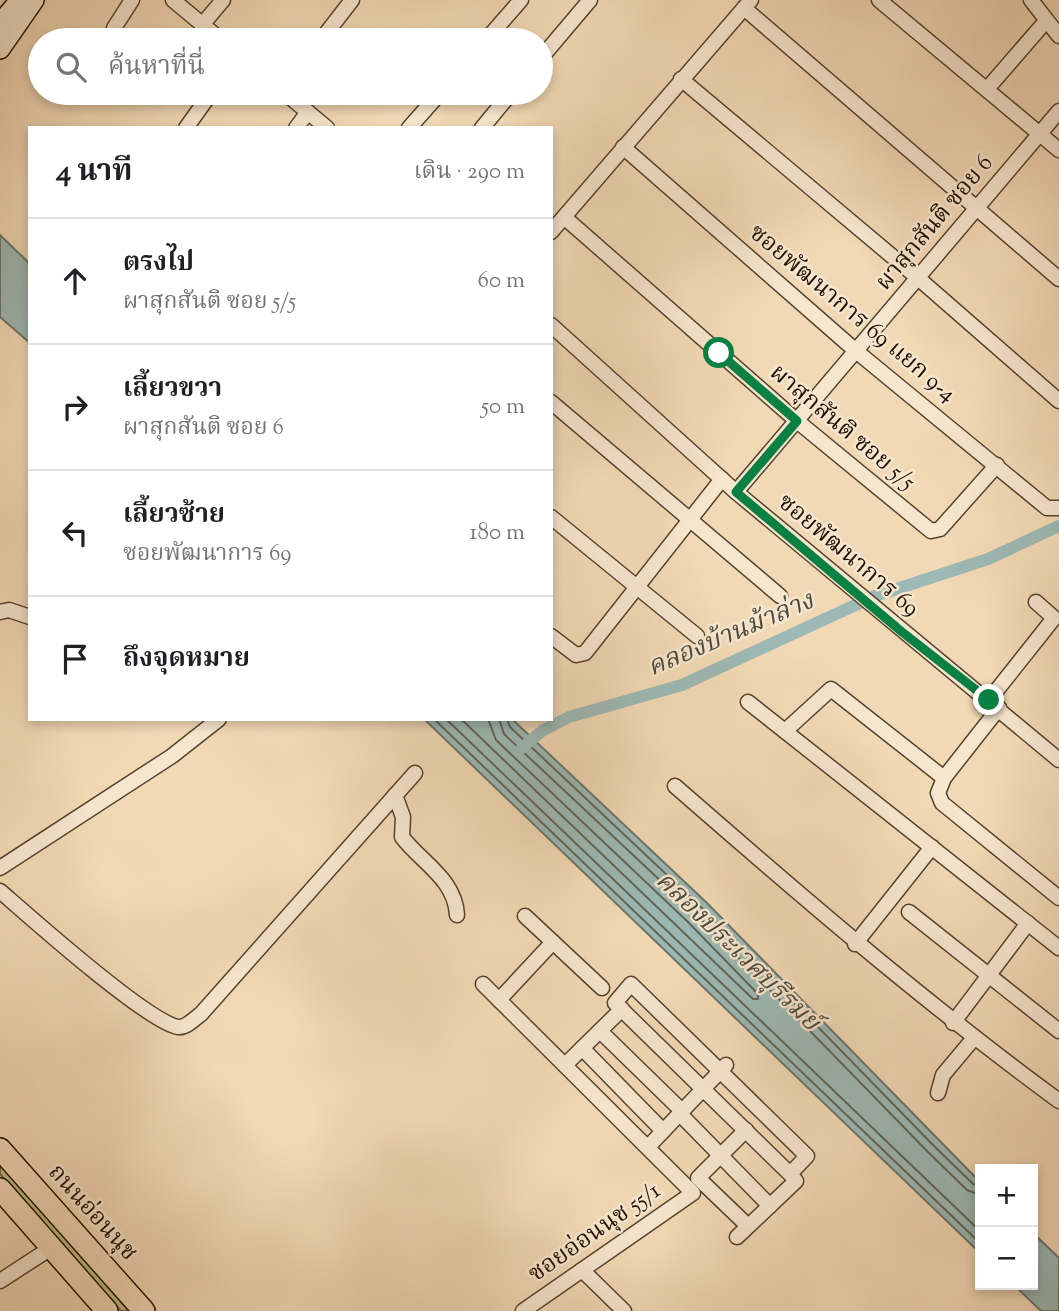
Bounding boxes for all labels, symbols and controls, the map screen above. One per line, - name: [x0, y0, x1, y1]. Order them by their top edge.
- search box: [28, 28, 553, 105]
- icon: search: [52, 48, 90, 86]
- text: ค้นหาที่นี่: [108, 49, 205, 86]
- street label: ผาสุกสันติ ซอย 6: [868, 148, 1002, 298]
- text: 4 นาที: [56, 151, 132, 194]
- text: เดิน · 290 m: [414, 156, 525, 189]
- street label: ซอยพัฒนาการ 69 แยก 9-4: [741, 217, 963, 411]
- text: ตรงไป: [123, 245, 194, 282]
- icon: ahead: [56, 262, 94, 300]
- text: 60 m: [477, 265, 525, 298]
- text: ผาสุกสันติ ซอย 5/5: [123, 286, 296, 319]
- route start: [703, 337, 734, 368]
- street label: ผาสุกสันติ ซอย 5/5: [762, 357, 922, 499]
- text: เลี้ยวขวา: [123, 371, 222, 408]
- icon: right: [56, 388, 94, 426]
- text: 50 m: [481, 391, 525, 424]
- text: ผาสุกสันติ ซอย 6: [123, 412, 284, 445]
- street label: ซอยพัฒนาการ 69: [770, 486, 926, 626]
- text: เลี้ยวซ้าย: [123, 497, 225, 534]
- icon: left: [56, 514, 94, 552]
- text: 180 m: [470, 517, 525, 550]
- text: ซอยพัฒนาการ 69: [123, 538, 292, 571]
- water label: คลองบ้านม้าล่าง: [642, 583, 821, 687]
- icon: arrive: [56, 640, 94, 678]
- text: ถึงจุดหมาย: [123, 641, 250, 678]
- route end: [973, 684, 1004, 715]
- water label: คลองประเวศบุรีรมย์: [646, 864, 831, 1044]
- street label: ถนนอ่อนนุช: [39, 1157, 145, 1269]
- map controls: [975, 1164, 1038, 1290]
- button: +: [975, 1164, 1038, 1227]
- street label: ซอยอ่อนนุช 55/1: [522, 1175, 668, 1291]
- button: −: [975, 1227, 1038, 1290]

